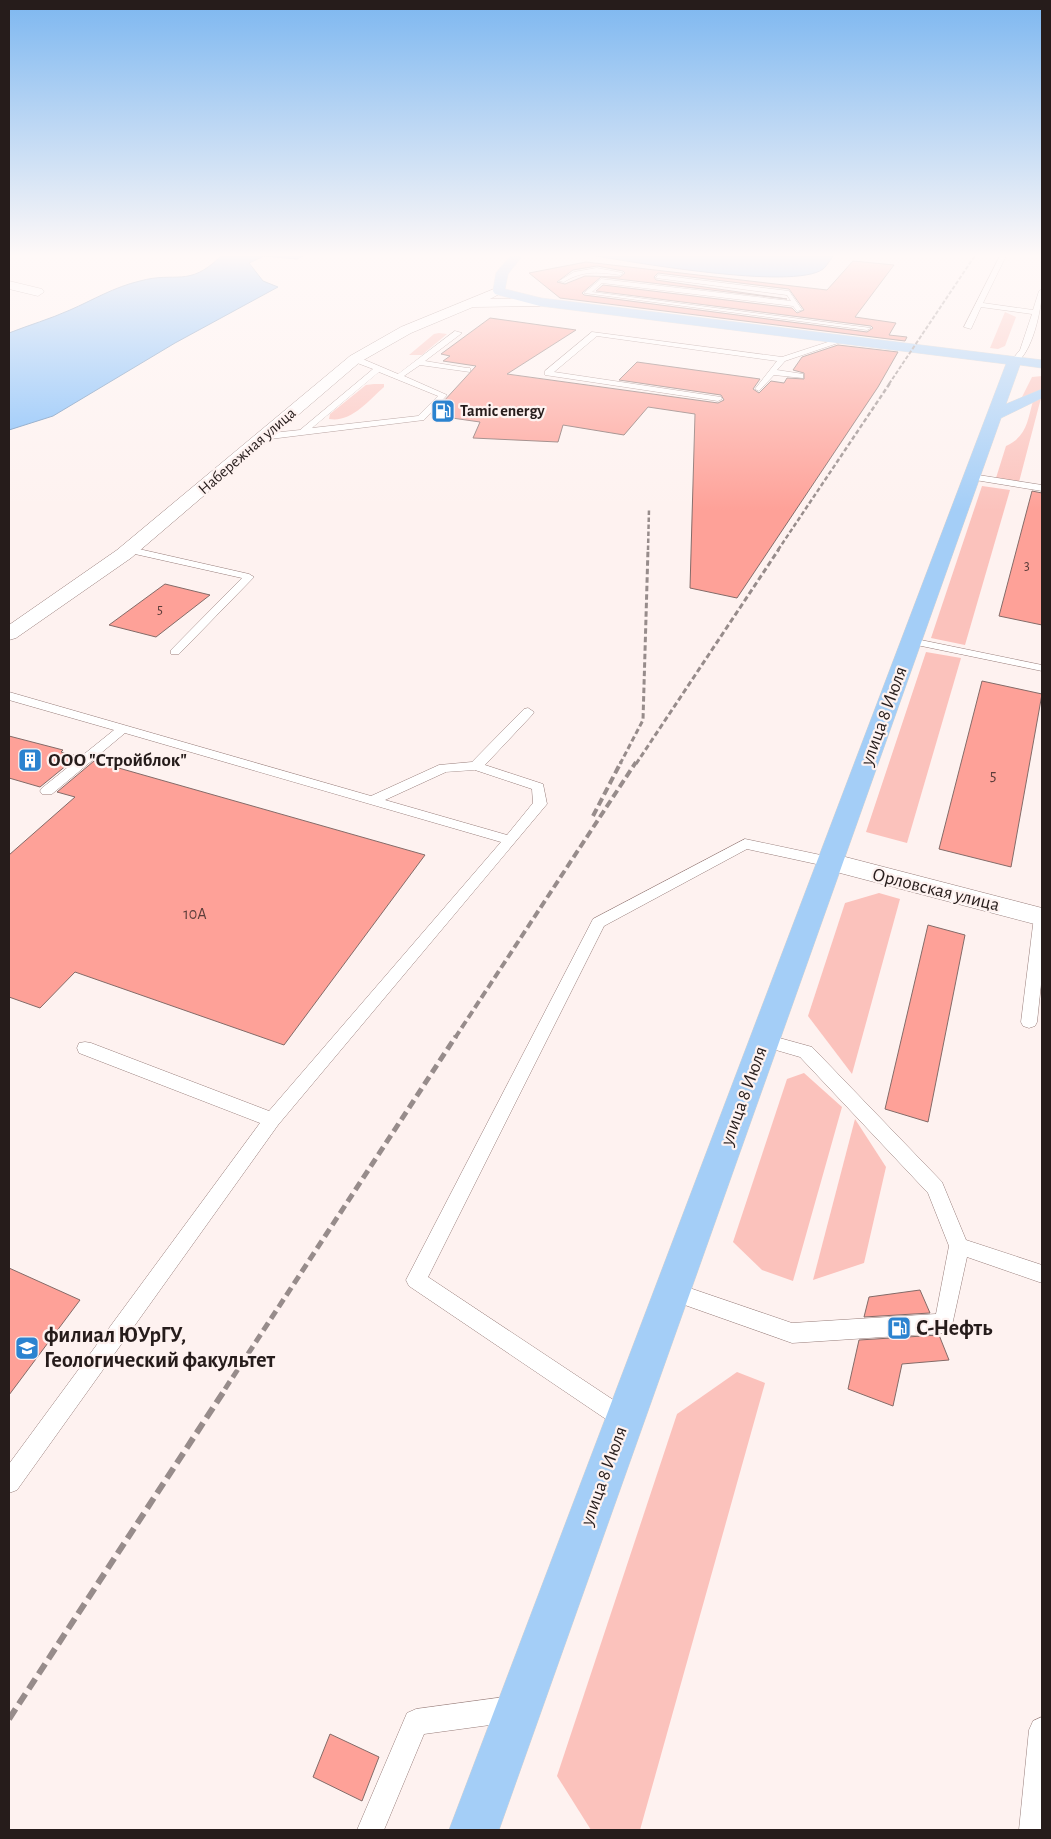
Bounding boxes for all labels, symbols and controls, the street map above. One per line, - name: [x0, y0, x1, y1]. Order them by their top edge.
- fuel station icon: Tamic energy: [430, 398, 456, 424]
- place label: Tamic energy: [460, 403, 546, 420]
- street label: Набережная улица: [195, 405, 299, 498]
- house number: 3: [1024, 559, 1030, 573]
- house number: 5: [157, 603, 163, 617]
- street label: улица 8 Июля: [857, 664, 911, 769]
- building icon: ООО "Стройблок": [17, 747, 43, 773]
- place label: ООО "Стройблок": [48, 751, 187, 770]
- house number: 5: [990, 767, 996, 783]
- street label: Орловская улица: [870, 865, 1002, 915]
- house number: 10А: [183, 906, 207, 922]
- street label: улица 8 Июля: [717, 1044, 771, 1149]
- fuel station icon: С-Нефть: [886, 1315, 912, 1341]
- place label: С-Нефть: [916, 1317, 993, 1339]
- place label: филиал ЮУрГУ, Геологический факультет: [44, 1324, 276, 1372]
- school or university icon: филиал ЮУрГУ, Геологический факультет: [14, 1335, 40, 1361]
- street label: улица 8 Июля: [577, 1424, 631, 1529]

